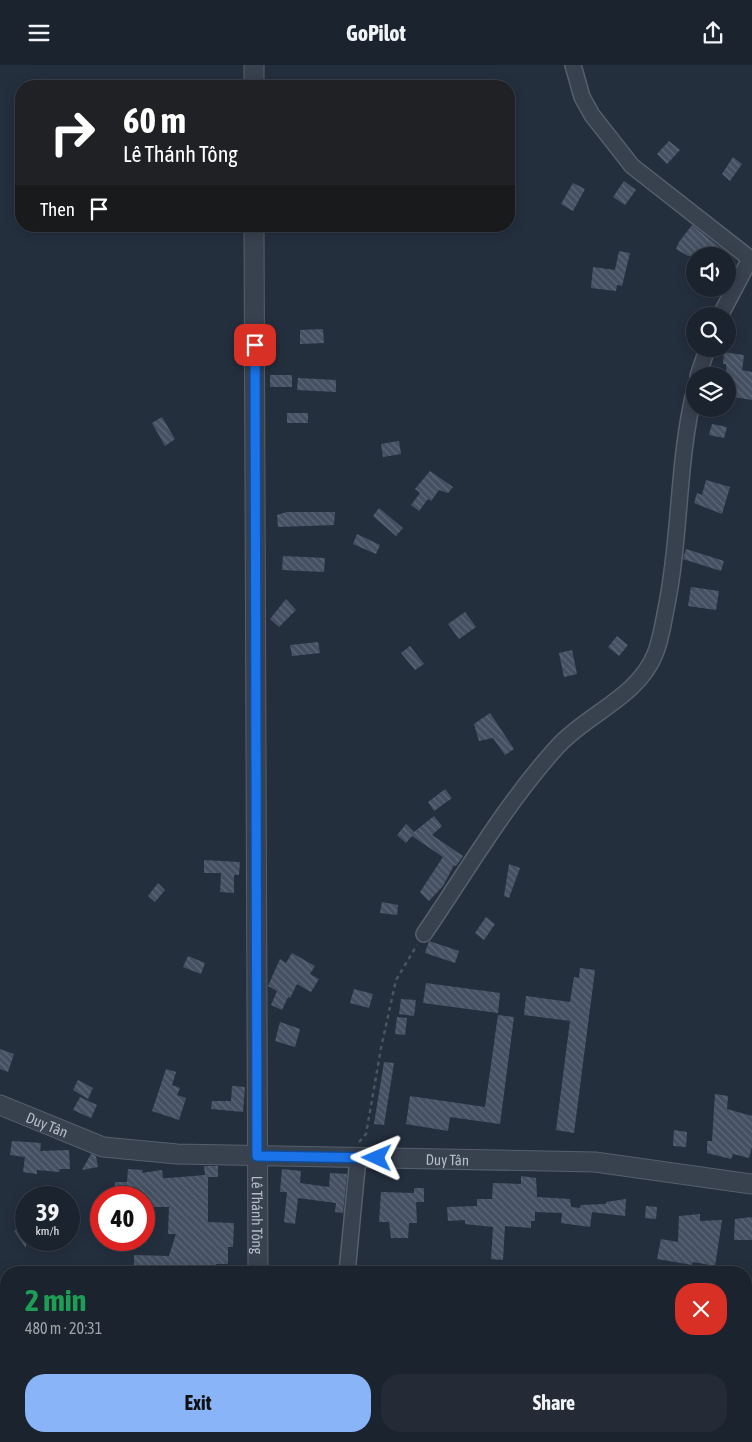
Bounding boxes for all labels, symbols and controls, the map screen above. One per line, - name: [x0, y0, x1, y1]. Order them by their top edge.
- icon: menu: [25, 19, 53, 47]
- icon: share: [699, 19, 727, 47]
- text: GoPilot: [346, 20, 406, 46]
- icon: right: [40, 100, 105, 165]
- text: 60 m: [123, 100, 186, 140]
- text: Lê Thánh Tông: [123, 141, 238, 167]
- icon: arrive: [85, 195, 113, 223]
- text: Then: [40, 198, 75, 220]
- map controls: [686, 247, 736, 417]
- button: sound: [686, 247, 736, 297]
- button: search: [686, 307, 736, 357]
- pin: [234, 324, 276, 366]
- icon: arrive: [241, 331, 269, 359]
- button: layers: [686, 367, 736, 417]
- street label: Duy Tân: [24, 1108, 71, 1140]
- position arrow: [350, 1131, 402, 1183]
- street label: Duy Tân: [425, 1150, 469, 1168]
- street label: Lê Thánh Tông: [249, 1176, 266, 1255]
- speed limit sign: 40: [90, 1186, 155, 1251]
- text: 39: [36, 1198, 59, 1226]
- text: km/h: [36, 1224, 59, 1238]
- text: 2 min: [25, 1283, 86, 1317]
- button: close: [675, 1283, 727, 1335]
- text: 480 m · 20:31: [25, 1319, 102, 1337]
- button: Exit: [25, 1374, 371, 1432]
- button: Share: [381, 1374, 727, 1432]

